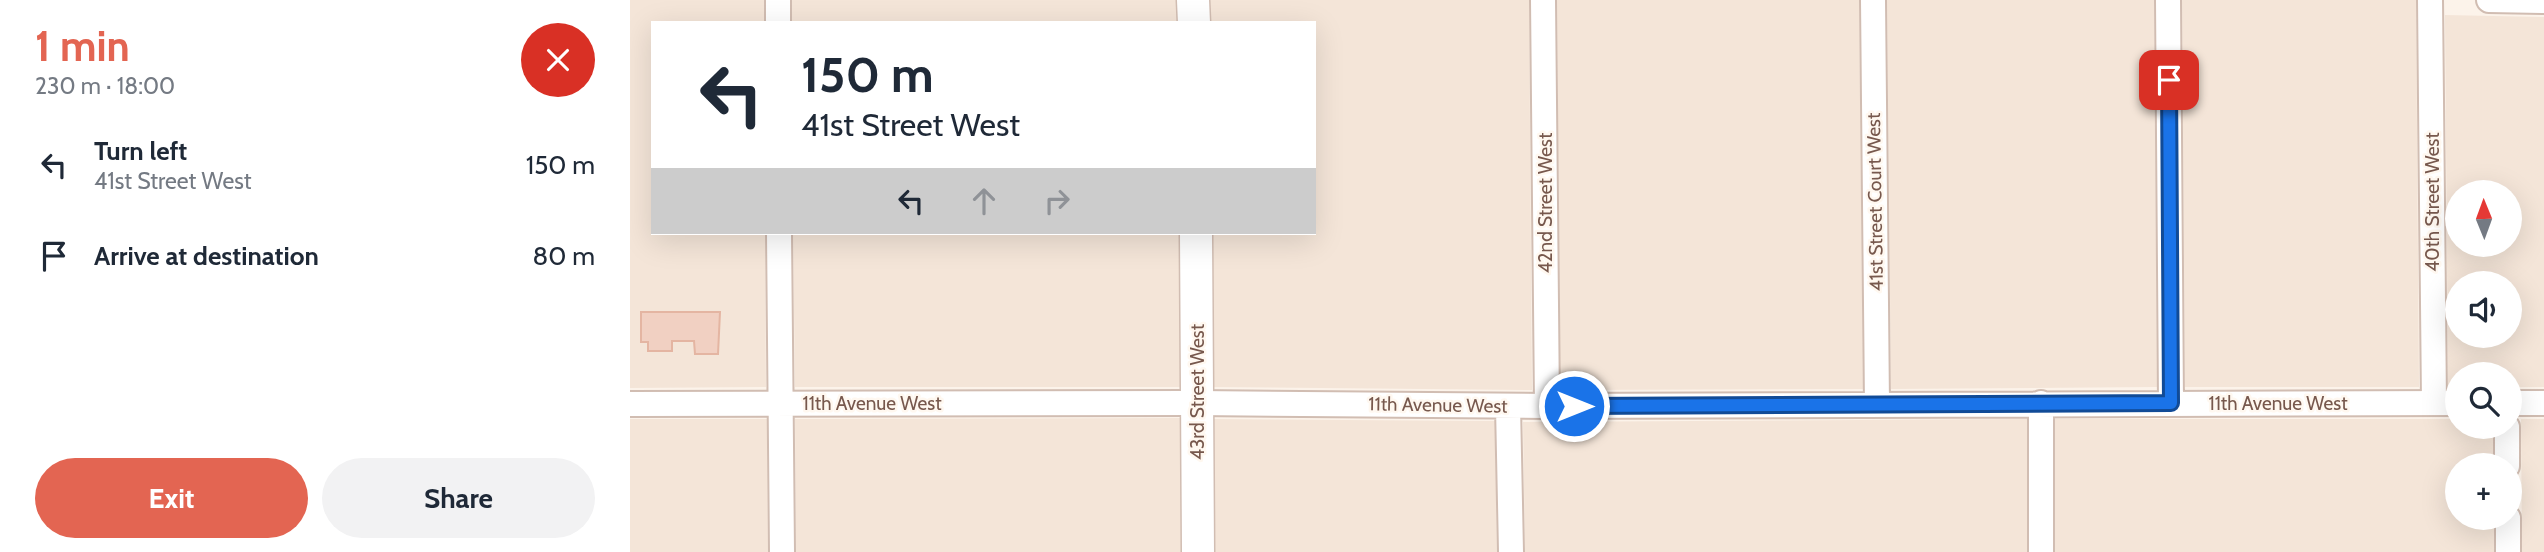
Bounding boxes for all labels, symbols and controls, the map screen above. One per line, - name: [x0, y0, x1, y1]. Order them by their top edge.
- text: 1 min: [35, 20, 130, 72]
- button: close: [521, 23, 595, 97]
- text: 150 m: [801, 45, 934, 104]
- icon: left: [686, 49, 777, 140]
- pin: [2139, 50, 2199, 110]
- icon: arrive: [2150, 61, 2188, 99]
- text: 230 m · 18:00: [35, 72, 175, 100]
- text: 41st Street West: [801, 105, 1020, 144]
- street label: 41st Street Court West: [1862, 112, 1888, 291]
- street label: 42nd Street West: [1534, 132, 1557, 273]
- street label: 40th Street West: [2421, 132, 2444, 272]
- text: Turn left: [94, 135, 187, 167]
- icon: left: [35, 146, 73, 184]
- text: 150 m: [526, 149, 595, 181]
- text: 41st Street West: [94, 167, 251, 195]
- north arrow: [2445, 180, 2522, 257]
- map controls: [2445, 180, 2522, 530]
- icon: left: [892, 182, 930, 220]
- icon: ahead: [965, 182, 1003, 220]
- icon: right: [1038, 182, 1076, 220]
- icon: arrive: [35, 237, 73, 275]
- text: Arrive at destination: [94, 240, 319, 272]
- text: 80 m: [532, 240, 595, 272]
- button: sound: [2445, 271, 2522, 348]
- street label: 43rd Street West: [1186, 323, 1209, 460]
- button: search: [2445, 362, 2522, 439]
- position arrow: [1537, 369, 1611, 443]
- street label: 11th Avenue West: [802, 392, 942, 415]
- street label: 11th Avenue West: [1368, 392, 1508, 418]
- street label: 11th Avenue West: [2208, 392, 2348, 415]
- button: +: [2445, 453, 2522, 530]
- button: Exit: [35, 458, 308, 538]
- button: Share: [322, 458, 595, 538]

